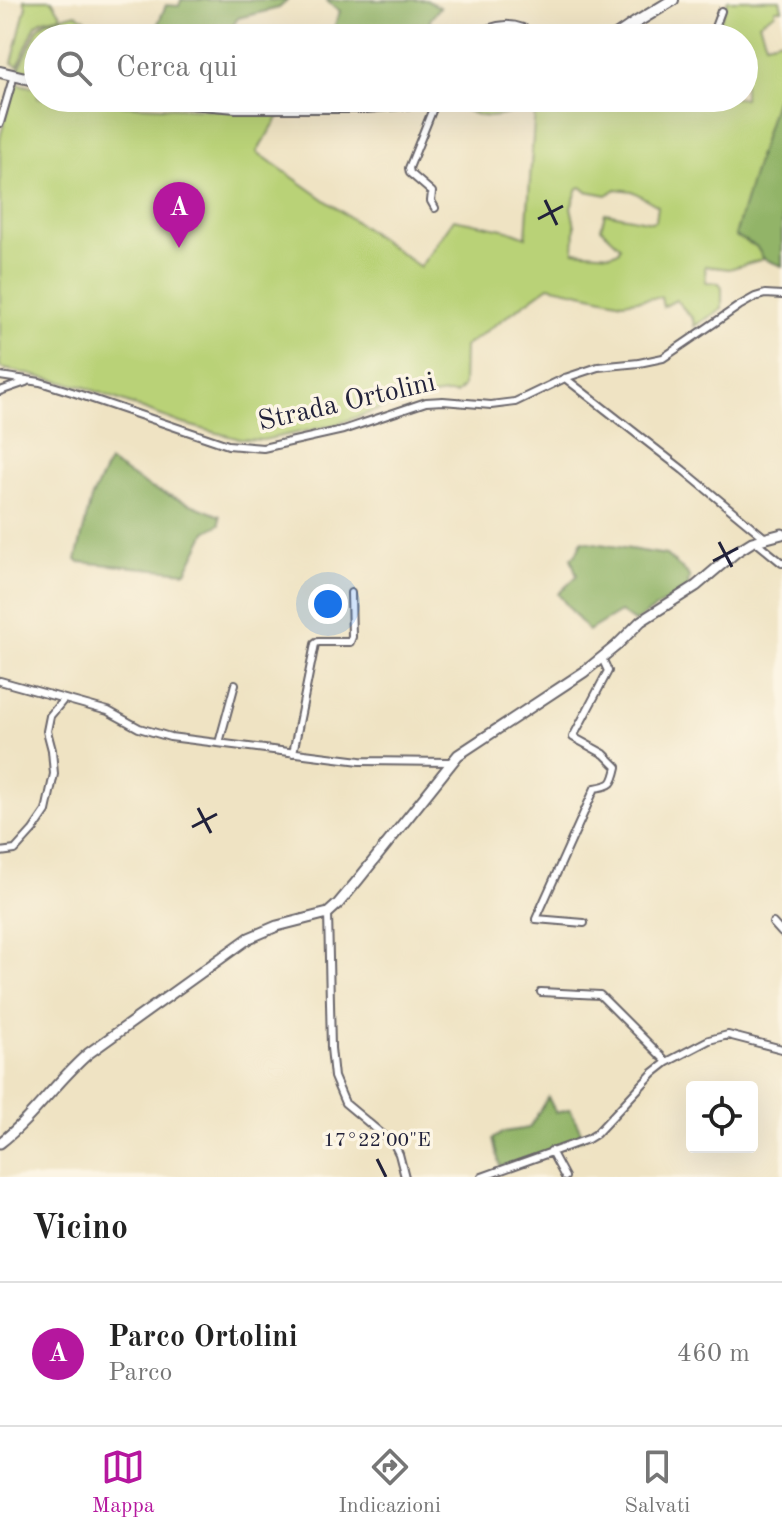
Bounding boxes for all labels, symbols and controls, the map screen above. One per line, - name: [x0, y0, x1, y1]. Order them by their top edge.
- search box: [24, 24, 758, 112]
- icon: search: [52, 46, 96, 90]
- text: Cerca qui: [116, 53, 238, 83]
- pin: A: [153, 182, 205, 248]
- street label: Strada Ortolini: [256, 369, 438, 437]
- your location: [308, 584, 348, 624]
- map controls: [686, 1081, 758, 1153]
- button: locate: [686, 1081, 758, 1153]
- text: 17°22'00"E: [323, 1131, 431, 1151]
- text: Vicino: [32, 1212, 128, 1246]
- text: Parco Ortolini: [108, 1323, 298, 1353]
- text: A: [48, 1341, 68, 1367]
- text: 460 m: [677, 1341, 750, 1367]
- text: Parco: [108, 1360, 172, 1386]
- tab: Mappa: [92, 1445, 155, 1520]
- tab: Indicazioni: [338, 1445, 441, 1520]
- tab: Salvati: [624, 1445, 690, 1520]

